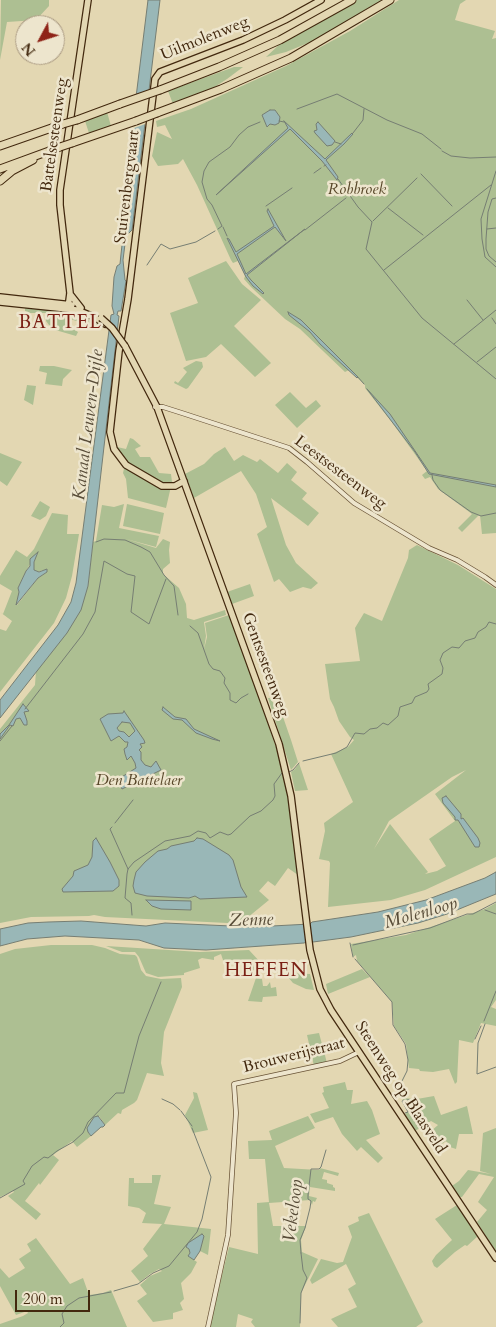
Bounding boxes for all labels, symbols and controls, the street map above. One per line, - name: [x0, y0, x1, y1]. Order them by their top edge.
- street label: Uilmolenweg: [158, 13, 252, 65]
- north arrow: [15, 15, 65, 65]
- text: N: [18, 39, 40, 60]
- street label: Battelsesteenweg: [37, 77, 73, 193]
- street label: Stuivenbergvaart: [112, 129, 144, 245]
- park label: Robbroek: [328, 180, 386, 200]
- district label: BATTEL: [17, 313, 103, 335]
- water label: Kanaal Leuven-Dijle: [69, 348, 109, 502]
- street label: Leestsesteenweg: [290, 432, 390, 514]
- street label: Gentsesteenweg: [237, 610, 293, 720]
- park label: Den Battelaer: [96, 771, 182, 791]
- water label: Molenloop: [382, 893, 460, 935]
- water label: Zenne: [228, 909, 274, 933]
- district label: HEFFEN: [224, 961, 308, 983]
- street label: Steenweg op Blaasveld: [350, 1018, 450, 1158]
- street label: Brouwerijstraat: [241, 1034, 347, 1078]
- water label: Vekeloop: [279, 1178, 309, 1244]
- scale bar: [18, 1280, 92, 1312]
- text: 200 m: [23, 1289, 63, 1309]

